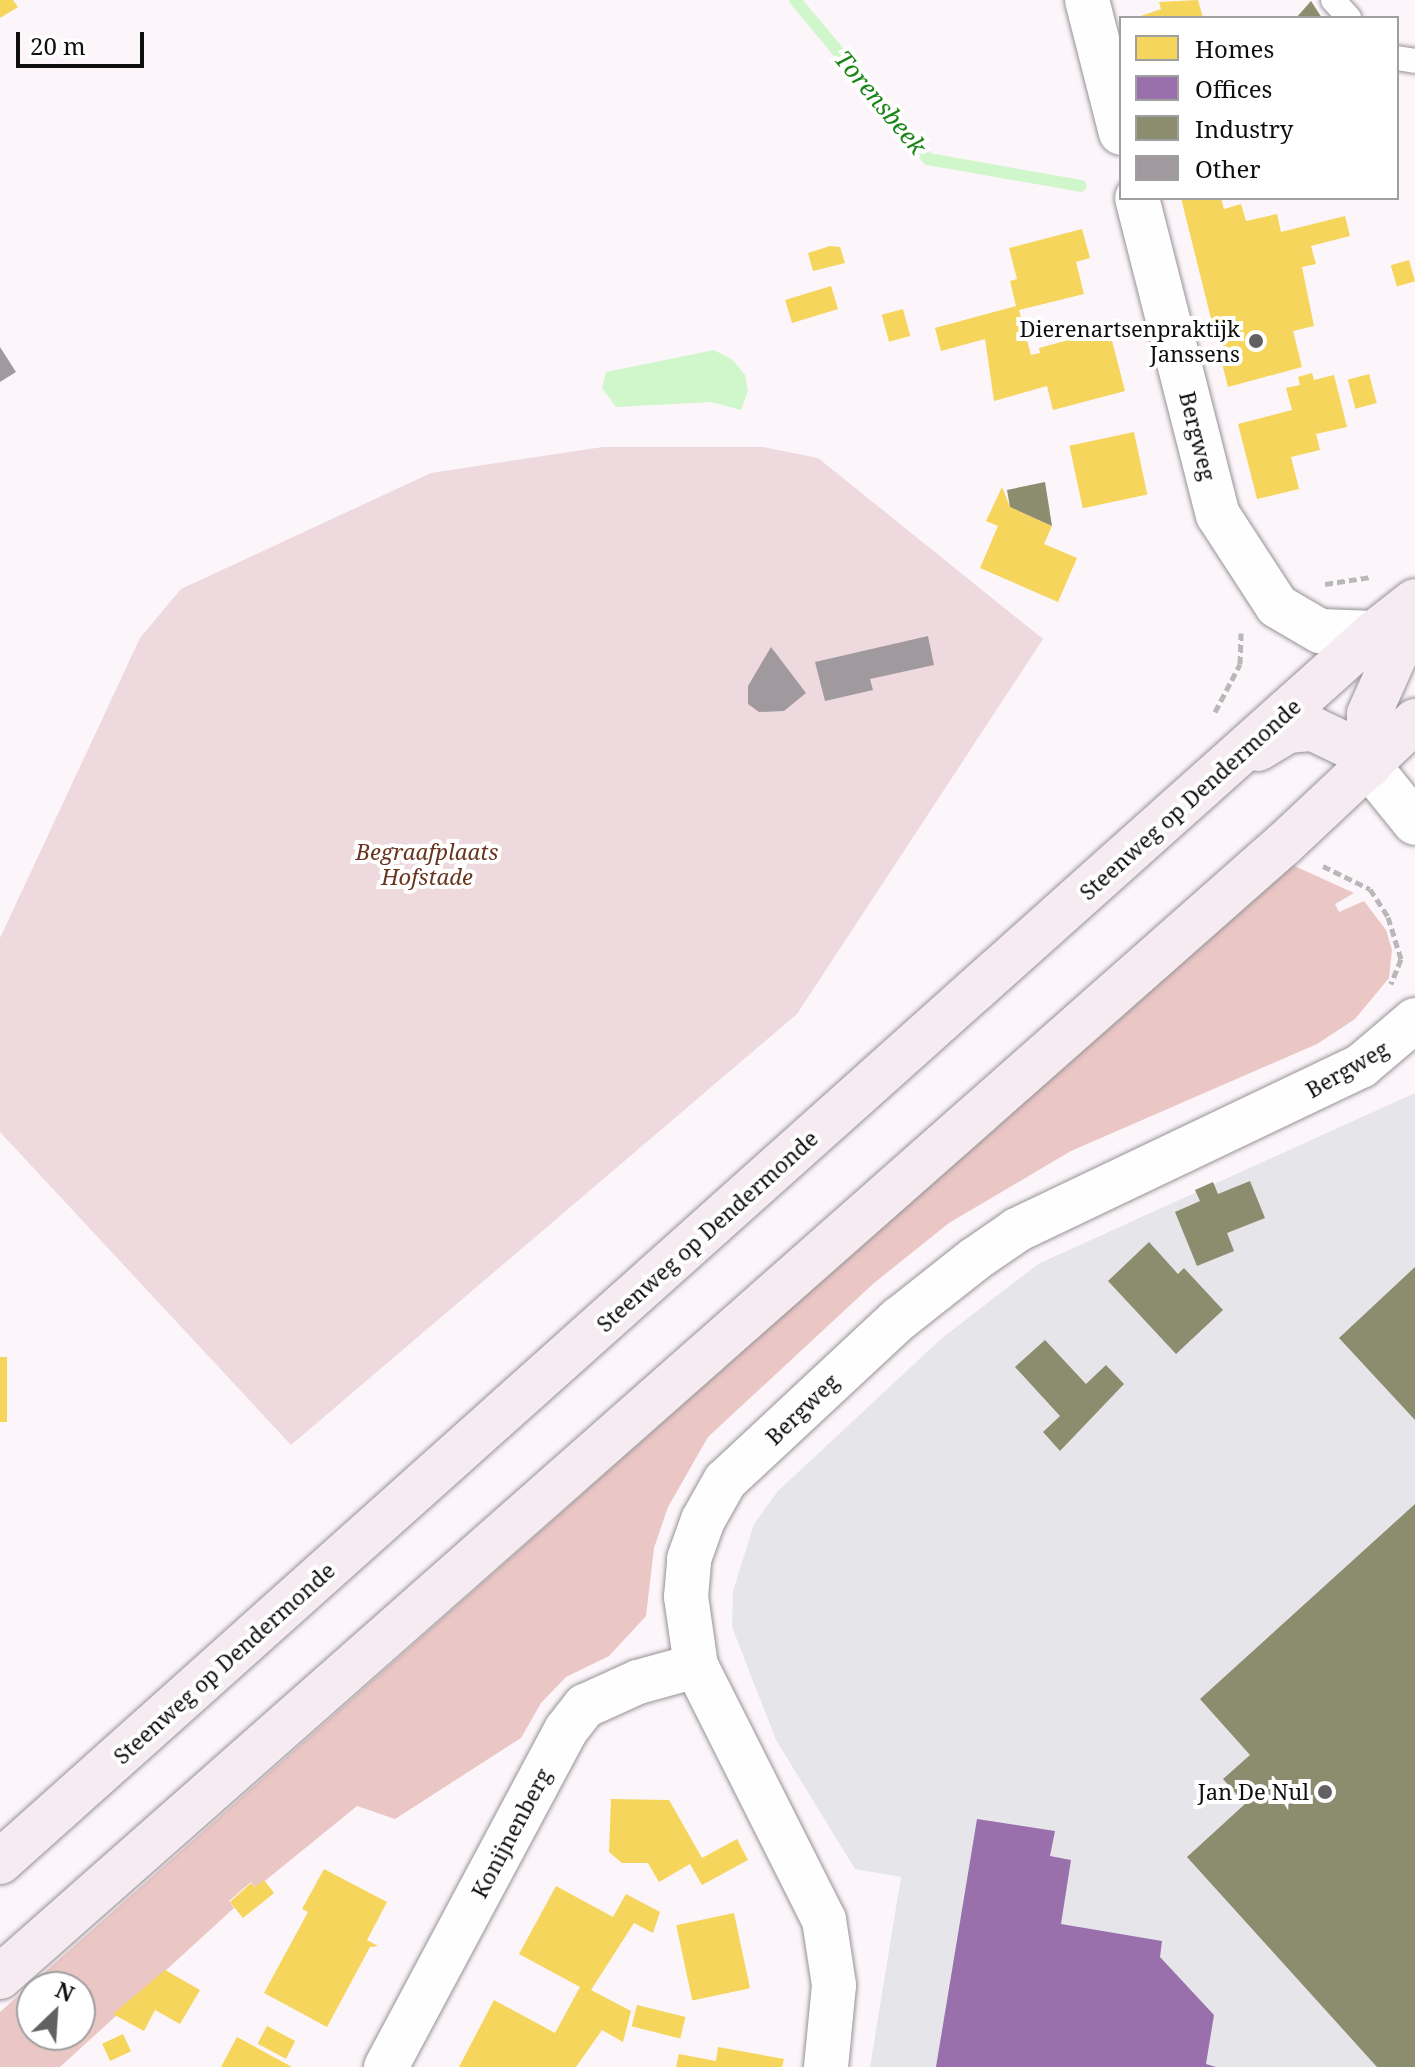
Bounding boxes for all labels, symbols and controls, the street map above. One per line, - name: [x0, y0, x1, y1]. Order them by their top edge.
- scale bar: [20, 16, 148, 66]
- legend: [1119, 16, 1399, 200]
- text: 20 m: [30, 29, 86, 62]
- text: Homes: [1195, 32, 1274, 65]
- water label: Torensbeek: [829, 44, 933, 160]
- text: Offices: [1195, 72, 1272, 105]
- text: Industry: [1195, 112, 1293, 145]
- text: Other: [1195, 152, 1261, 185]
- place label: Dierenartsenpraktijk Janssens: [1020, 315, 1240, 366]
- marker: Dierenartsenpraktijk Janssens: [1247, 332, 1265, 350]
- street label: Bergweg: [1174, 389, 1222, 483]
- street label: Steenweg op Dendermonde: [1074, 693, 1306, 905]
- park label: Begraafplaats Hofstade: [356, 838, 498, 890]
- street label: Bergweg: [1301, 1035, 1393, 1103]
- street label: Steenweg op Dendermonde: [591, 1125, 823, 1337]
- street label: Bergweg: [760, 1368, 844, 1450]
- street label: Steenweg op Dendermonde: [108, 1557, 340, 1769]
- street label: Konijnenberg: [466, 1764, 556, 1902]
- place label: Jan De Nul: [1198, 1779, 1309, 1805]
- marker: Jan De Nul: [1316, 1783, 1334, 1801]
- north arrow: [16, 1971, 96, 2051]
- text: N: [51, 1974, 79, 2008]

